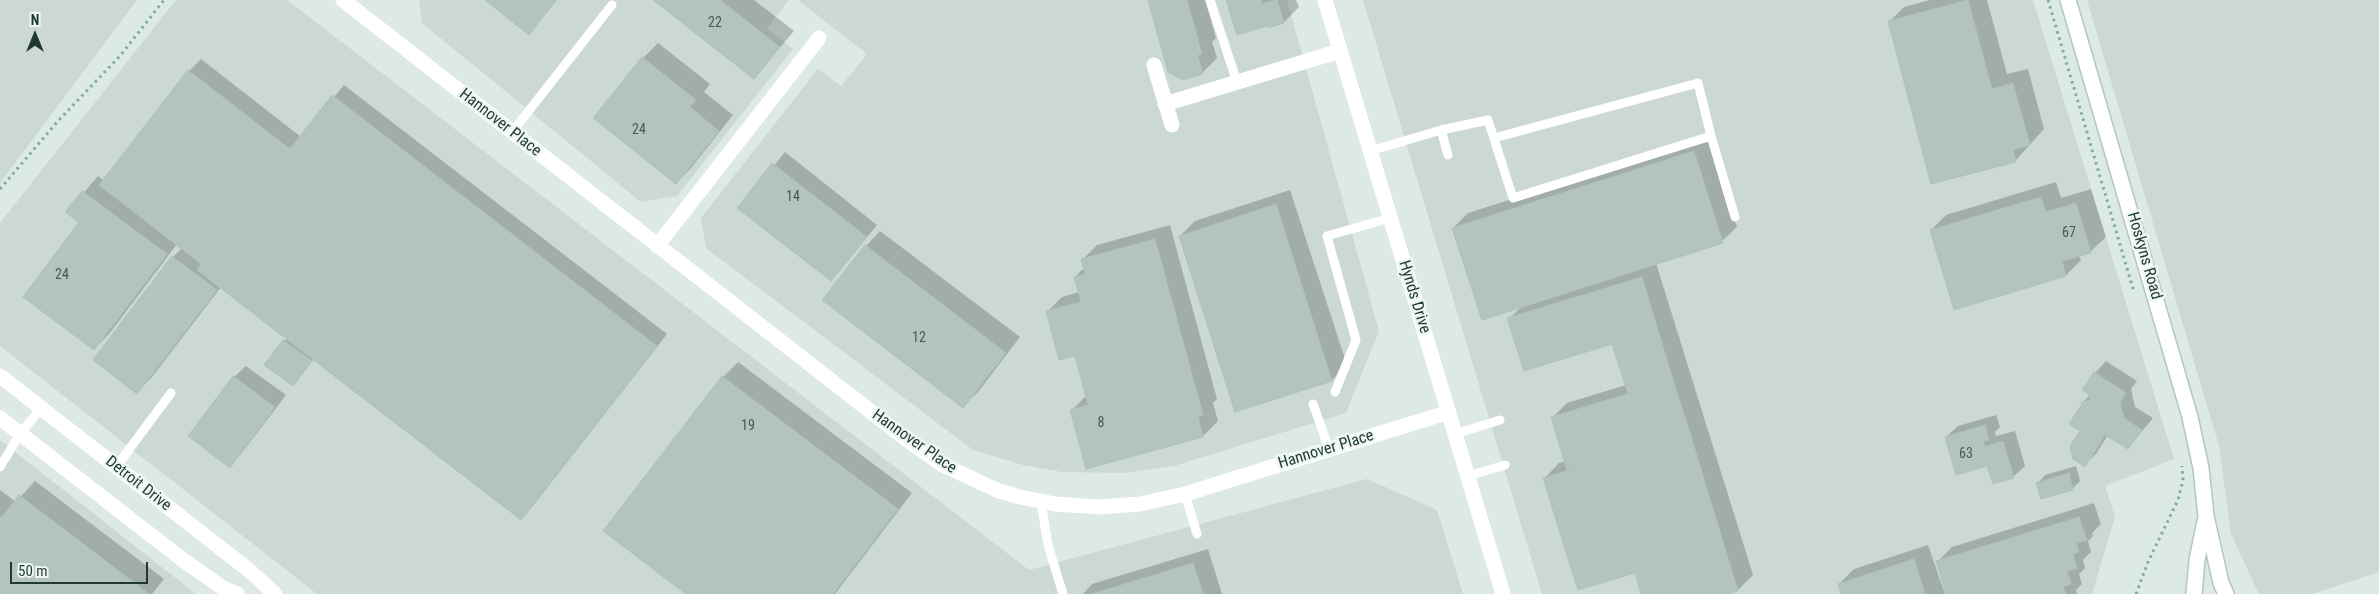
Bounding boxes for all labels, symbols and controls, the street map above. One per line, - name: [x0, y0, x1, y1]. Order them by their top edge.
- north arrow: [10, 10, 60, 60]
- text: N: [31, 12, 39, 28]
- house number: 22: [708, 15, 722, 31]
- street label: Hannover Place: [455, 85, 545, 161]
- house number: 24: [632, 122, 646, 138]
- house number: 14: [786, 189, 800, 205]
- street label: Hoskyns Road: [2122, 210, 2166, 302]
- house number: 67: [2062, 225, 2076, 241]
- street label: Hynds Drive: [1394, 258, 1434, 336]
- house number: 24: [55, 267, 69, 283]
- house number: 12: [912, 330, 926, 346]
- street label: Hannover Place: [868, 406, 960, 478]
- house number: 8: [1098, 415, 1104, 431]
- house number: 19: [741, 418, 755, 434]
- street label: Hannover Place: [1276, 426, 1376, 474]
- house number: 63: [1959, 446, 1973, 462]
- street label: Detroit Drive: [101, 452, 175, 516]
- scale bar: [12, 552, 150, 584]
- text: 50 m: [18, 562, 48, 580]

